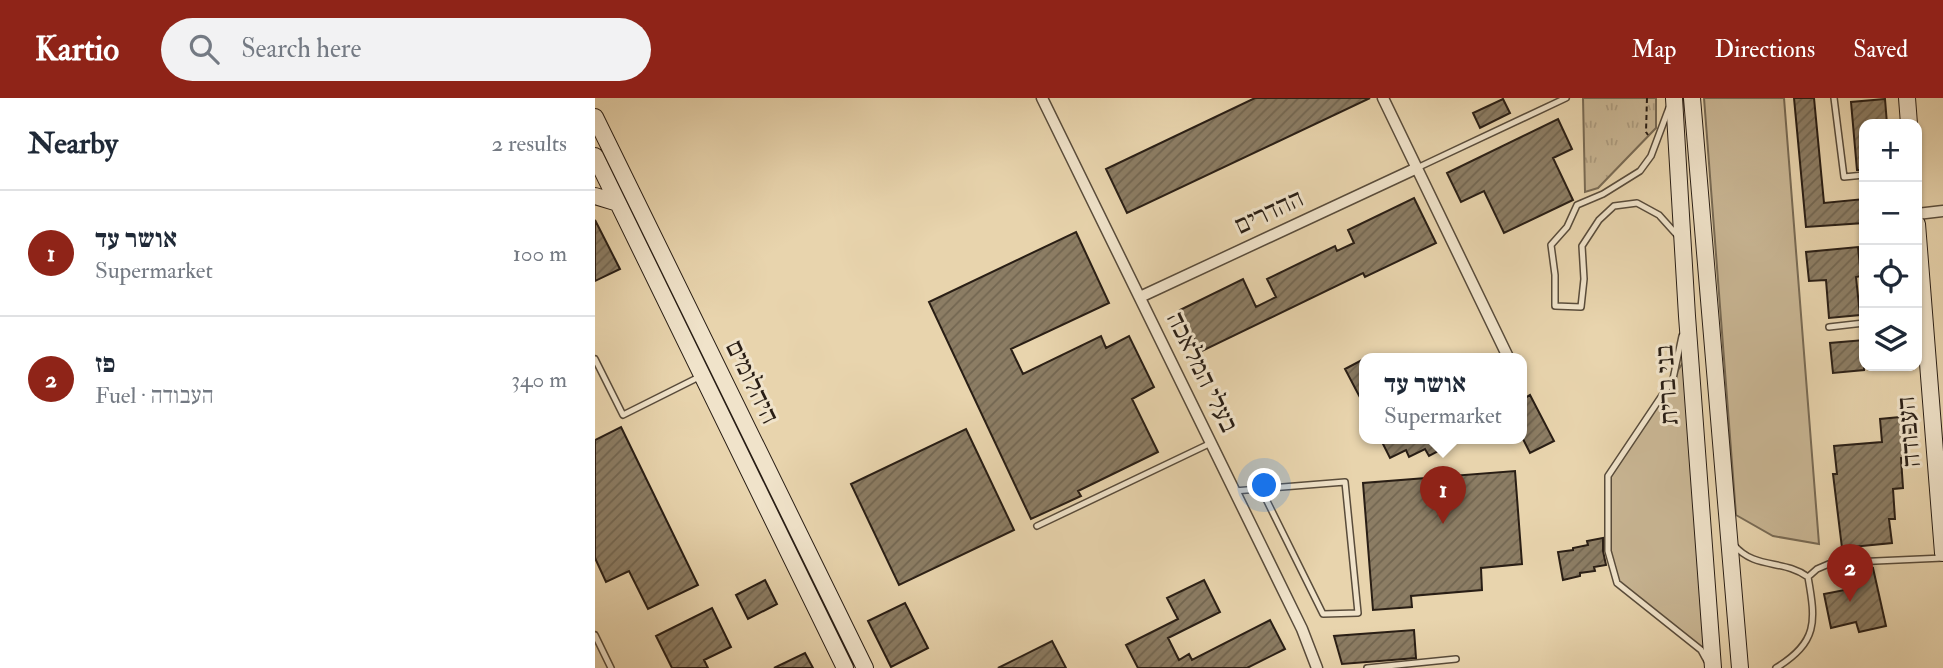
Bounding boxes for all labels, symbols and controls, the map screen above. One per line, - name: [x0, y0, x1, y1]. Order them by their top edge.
- search box: [161, 18, 651, 81]
- text: Kartio: [35, 29, 119, 70]
- icon: search: [185, 30, 223, 68]
- text: Search here: [241, 33, 361, 65]
- text: Map: [1631, 34, 1676, 65]
- text: Directions: [1714, 34, 1815, 65]
- text: Saved: [1853, 34, 1908, 65]
- map controls: [1859, 119, 1922, 371]
- button: +: [1859, 119, 1922, 182]
- text: Nearby: [28, 125, 118, 162]
- text: 2 results: [492, 129, 567, 158]
- street label: ההדרים: [1229, 182, 1309, 242]
- button: −: [1859, 182, 1922, 245]
- text: אושר עד: [95, 223, 177, 255]
- text: 1: [47, 239, 55, 268]
- text: 100 m: [513, 239, 567, 268]
- button: locate: [1859, 245, 1922, 308]
- text: Supermarket: [95, 256, 213, 285]
- street label: בעלי המלאכה: [1159, 306, 1245, 438]
- button: layers: [1859, 308, 1922, 371]
- street label: היהלומים: [718, 335, 786, 429]
- street label: בני ברית: [1648, 344, 1686, 426]
- text: פז: [95, 348, 115, 380]
- popup: [1359, 353, 1527, 444]
- text: 2: [45, 365, 57, 394]
- text: 340 m: [511, 365, 567, 394]
- text: אושר עד: [1384, 368, 1466, 400]
- text: Fuel · העבודה: [95, 381, 214, 410]
- street label: העבודה: [1890, 395, 1928, 469]
- text: Supermarket: [1384, 401, 1502, 430]
- pin: 1: [1420, 466, 1466, 524]
- your location: [1247, 468, 1281, 502]
- pin: 2: [1827, 544, 1873, 602]

